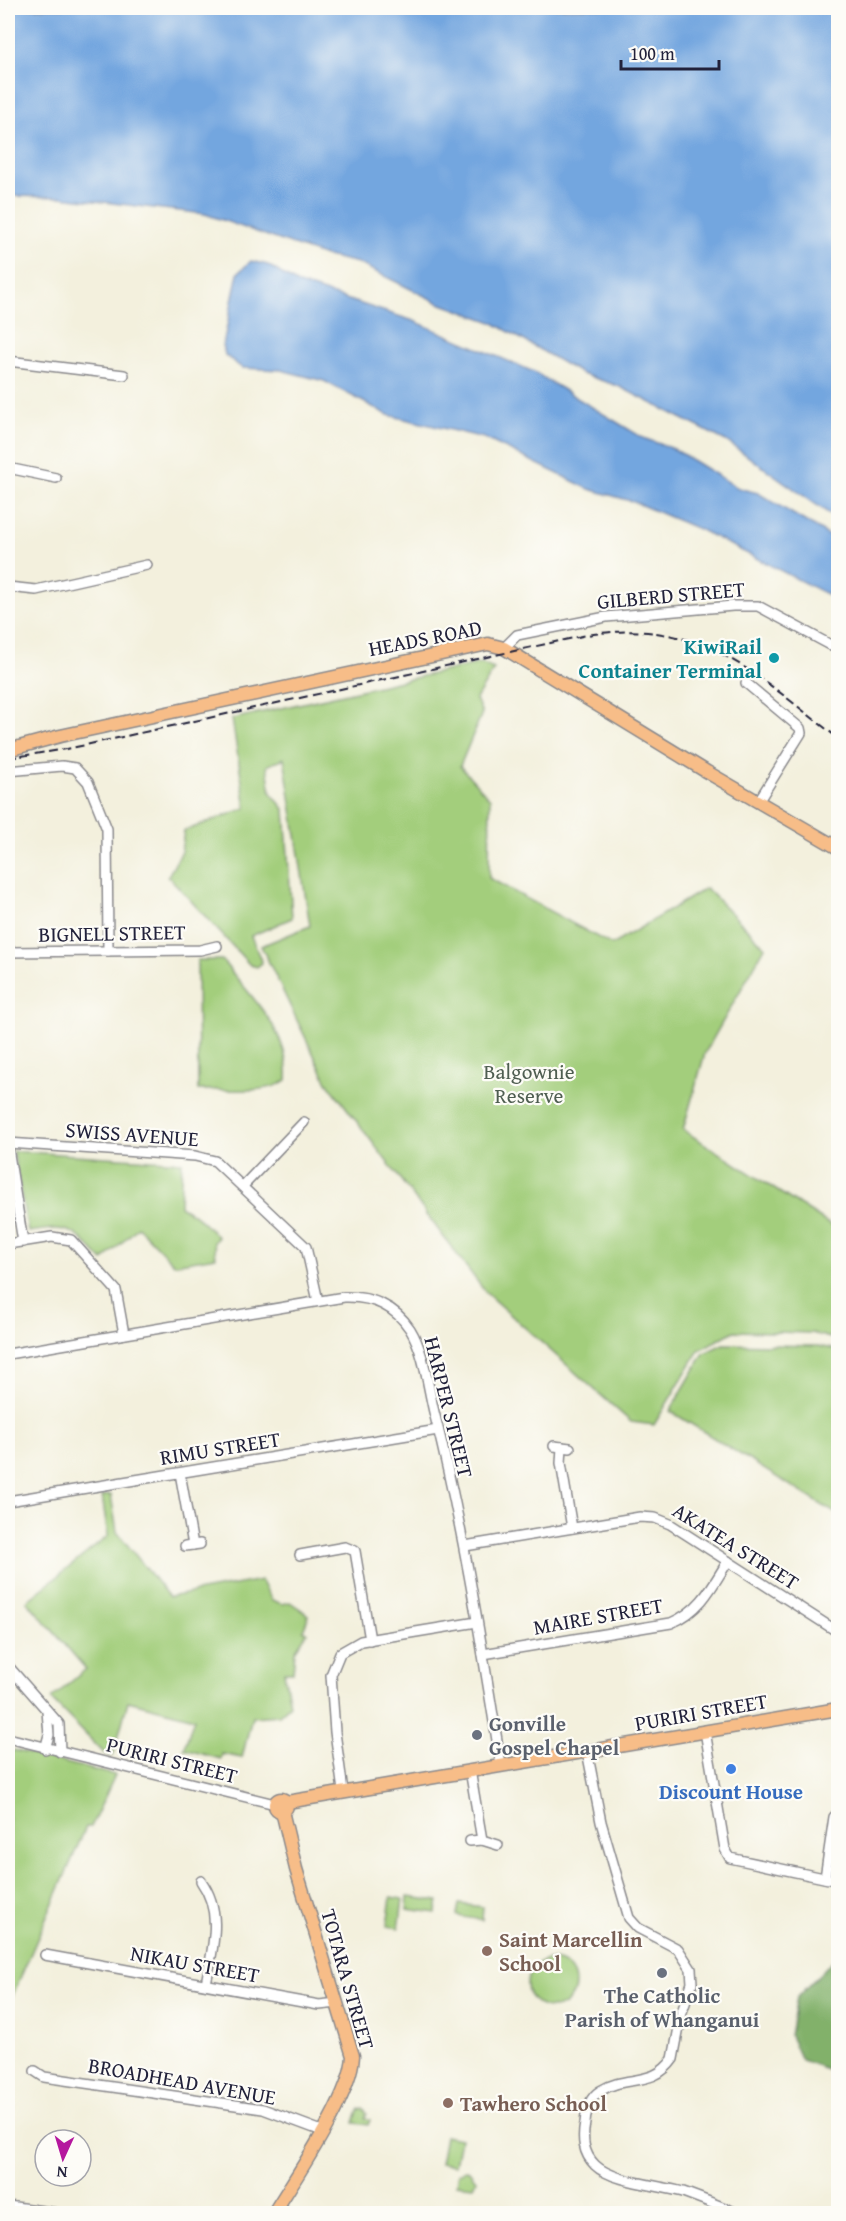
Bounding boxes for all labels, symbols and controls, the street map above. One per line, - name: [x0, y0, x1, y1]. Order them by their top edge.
- scale bar: [621, 33, 718, 71]
- text: 100 m: [630, 40, 675, 67]
- street label: GILBERD STREET: [596, 573, 746, 617]
- street label: HEADS ROAD: [366, 612, 484, 664]
- place label: KiwiRail Container Terminal: [579, 631, 762, 686]
- marker: KiwiRail Container Terminal: [767, 651, 781, 665]
- street label: BIGNELL STREET: [38, 916, 186, 950]
- park label: Balgownie Reserve: [483, 1056, 575, 1111]
- street label: SWISS AVENUE: [64, 1114, 200, 1154]
- street label: HARPER STREET: [416, 1333, 482, 1481]
- street label: RIMU STREET: [158, 1423, 283, 1473]
- street label: AKATEA STREET: [667, 1495, 805, 1597]
- street label: MAIRE STREET: [531, 1589, 665, 1643]
- street label: PURIRI STREET: [632, 1685, 770, 1739]
- place label: Gonville Gospel Chapel: [489, 1708, 620, 1763]
- marker: Gonville Gospel Chapel: [470, 1728, 484, 1742]
- street label: PURIRI STREET: [103, 1729, 241, 1791]
- marker: Discount House: [724, 1762, 738, 1776]
- place label: Discount House: [659, 1776, 803, 1807]
- street label: TOTARA STREET: [313, 1905, 383, 2053]
- place label: Saint Marcellin School: [499, 1924, 643, 1979]
- street label: NIKAU STREET: [128, 1937, 262, 1991]
- marker: Saint Marcellin School: [480, 1944, 494, 1958]
- marker: The Catholic Parish of Whanganui: [655, 1966, 669, 1980]
- place label: The Catholic Parish of Whanganui: [565, 1980, 760, 2035]
- street label: BROADHEAD AVENUE: [86, 2049, 279, 2113]
- place label: Tawhero School: [460, 2088, 607, 2119]
- marker: Tawhero School: [441, 2096, 455, 2110]
- north arrow: [33, 2128, 93, 2188]
- text: N: [55, 2161, 68, 2185]

